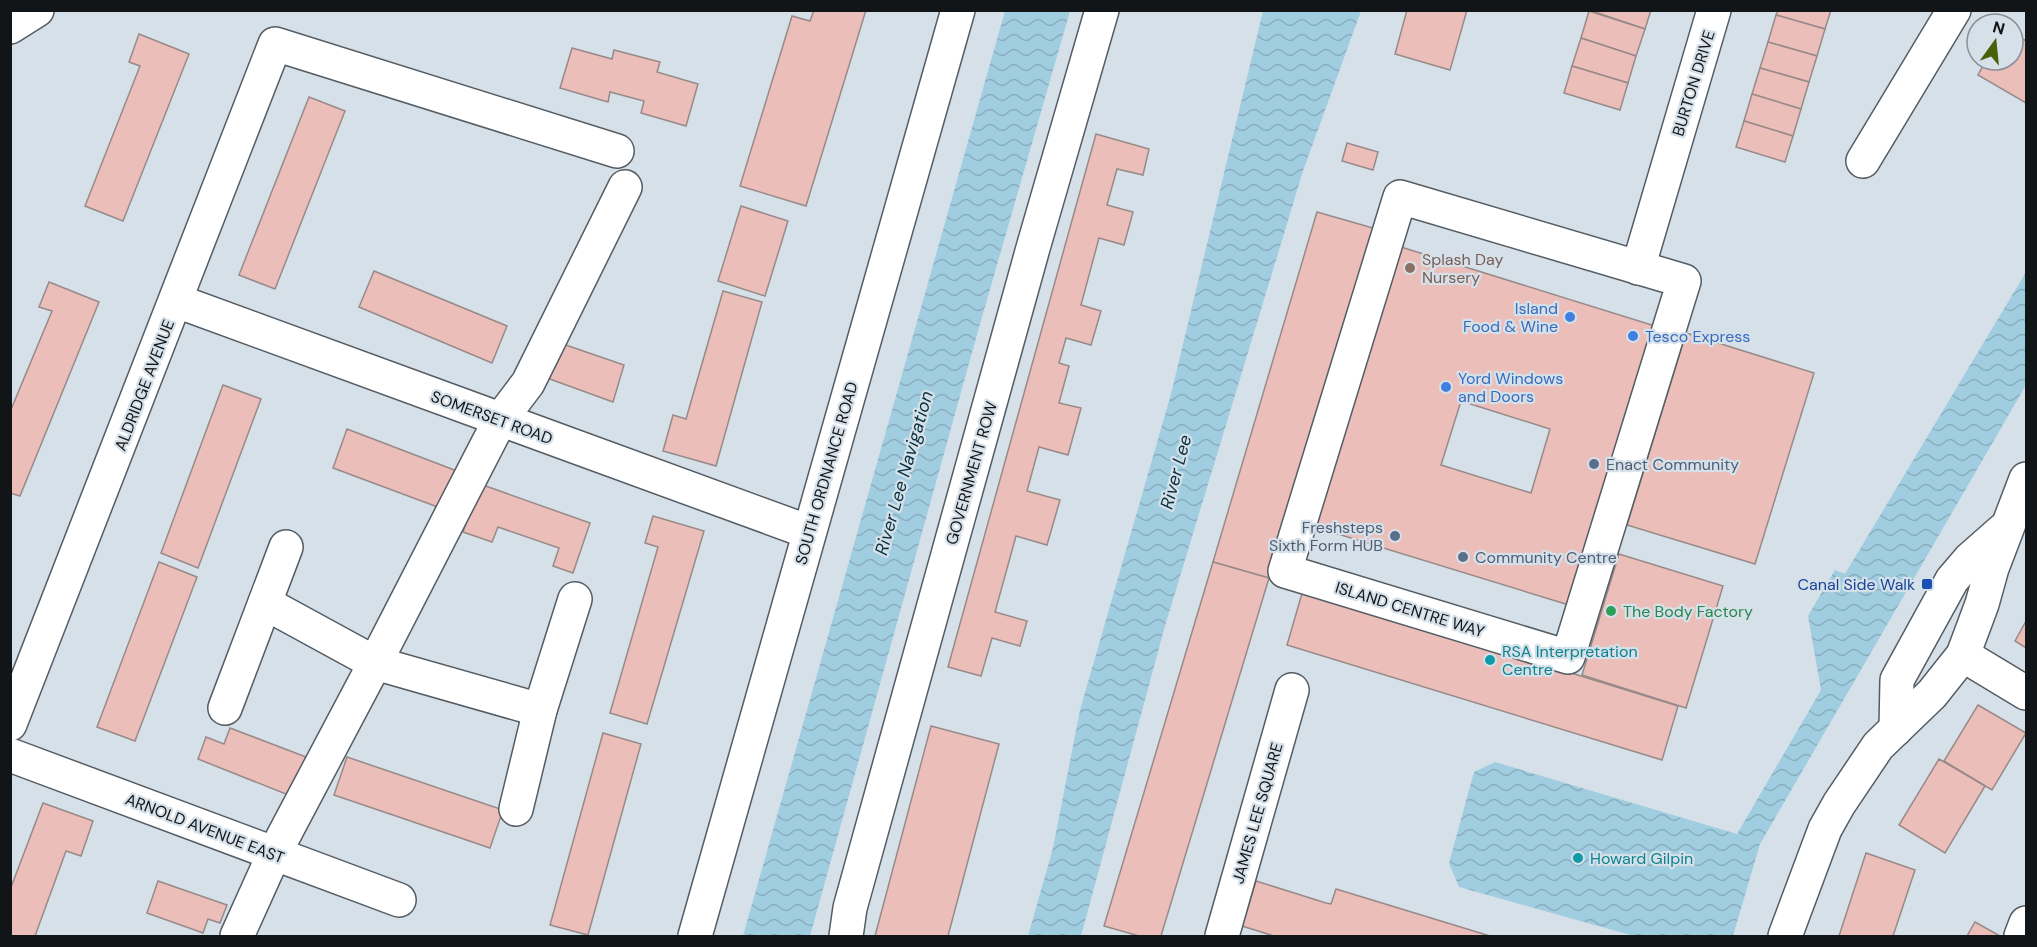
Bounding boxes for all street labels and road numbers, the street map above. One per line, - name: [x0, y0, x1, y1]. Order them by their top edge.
- street label: BURTON DRIVE: [1667, 28, 1720, 139]
- street label: ALDRIDGE AVENUE: [110, 316, 179, 454]
- street label: SOUTH ORDNANCE ROAD: [790, 379, 863, 567]
- street label: SOMERSET ROAD: [428, 386, 556, 449]
- street label: GOVERNMENT ROW: [941, 399, 1002, 547]
- street label: ISLAND CENTRE WAY: [1333, 577, 1487, 642]
- street label: JAMES LEE SQUARE: [1227, 740, 1288, 886]
- street label: ARNOLD AVENUE EAST: [122, 788, 287, 868]

